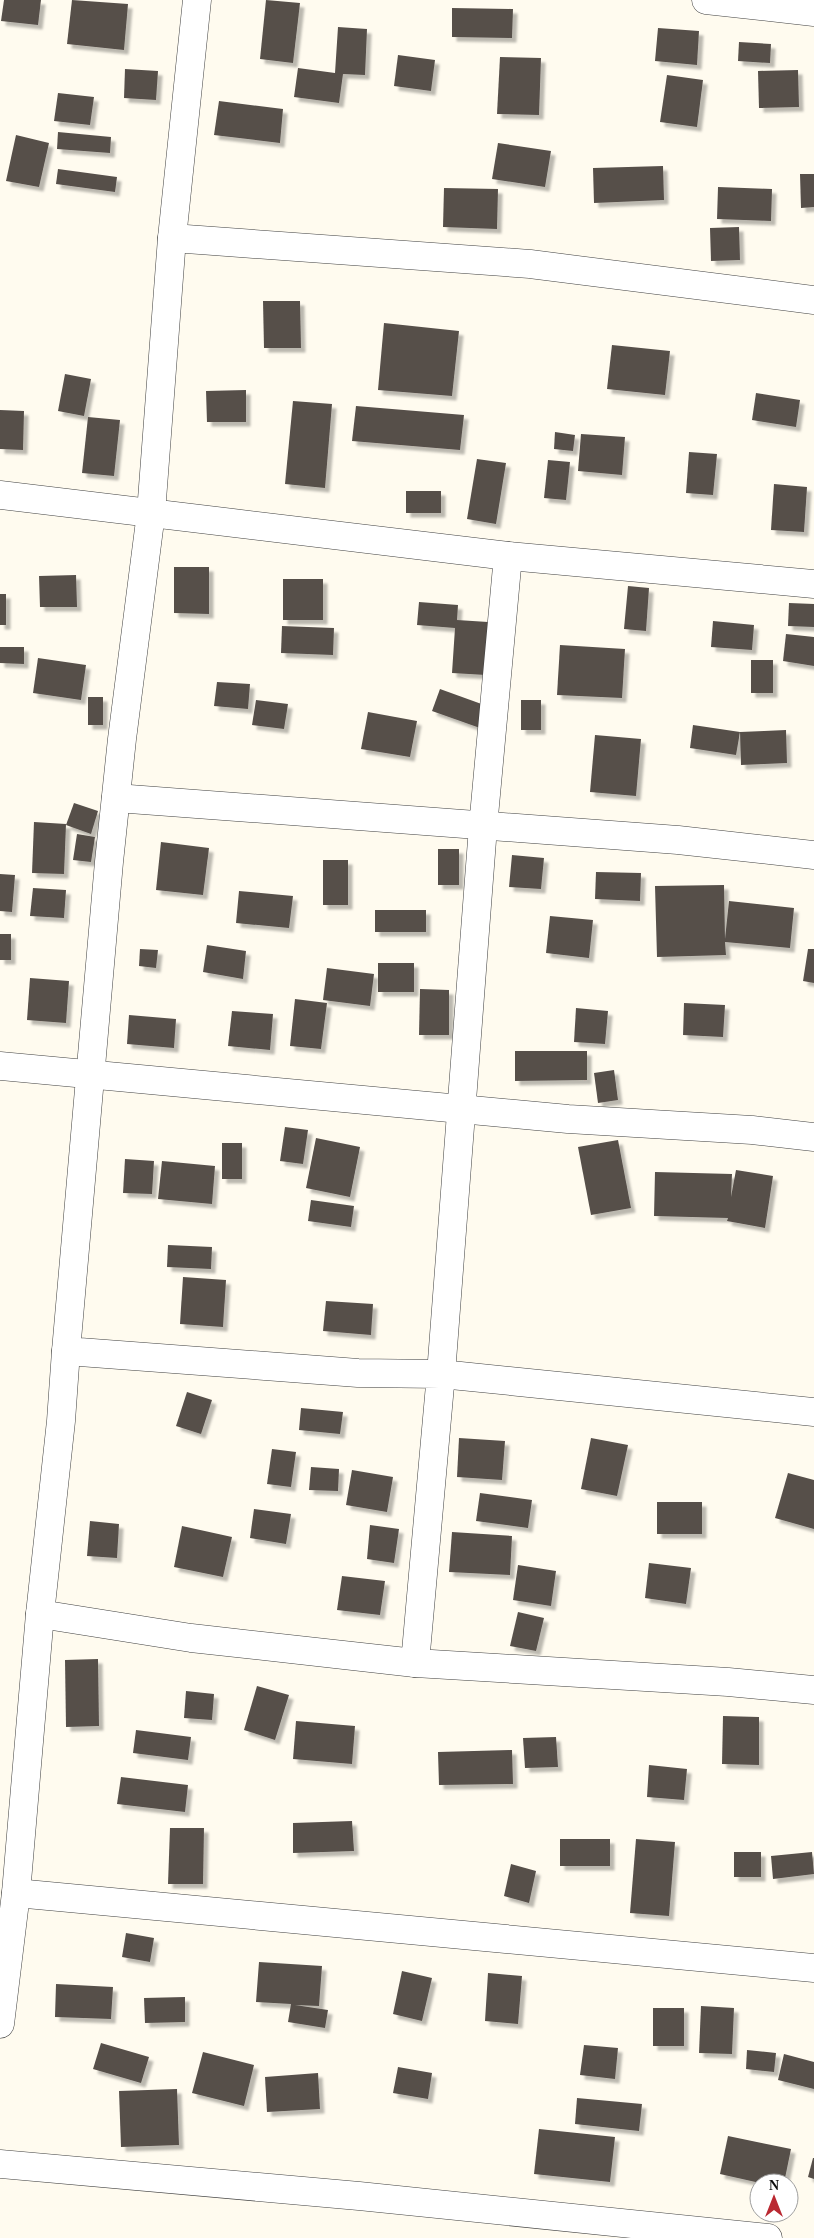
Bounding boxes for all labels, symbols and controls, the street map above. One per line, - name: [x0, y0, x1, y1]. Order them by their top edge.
- north arrow: [749, 2173, 799, 2223]
- text: N: [769, 2178, 779, 2193]

